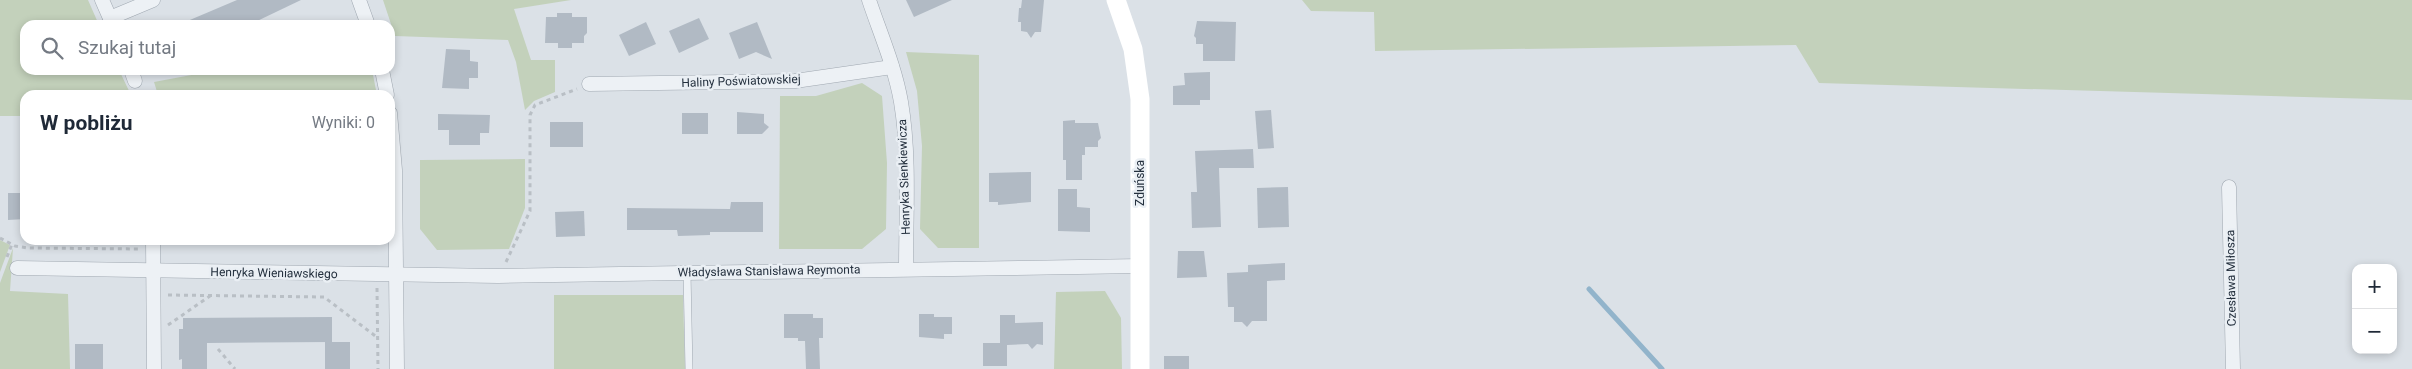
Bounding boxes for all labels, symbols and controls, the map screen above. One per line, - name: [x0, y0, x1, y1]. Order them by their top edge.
- search box: [20, 20, 395, 75]
- icon: search: [38, 34, 66, 62]
- text: Szukaj tutaj: [78, 36, 176, 59]
- street label: Haliny Poświatowskiej: [681, 72, 801, 90]
- text: W pobliżu: [40, 111, 133, 135]
- text: Wyniki: 0: [312, 113, 375, 132]
- street label: Henryka Sienkiewicza: [895, 119, 913, 235]
- street label: Zduńska: [1133, 160, 1147, 206]
- street label: Czesława Miłosza: [2223, 230, 2239, 326]
- street label: Władysława Stanisława Reymonta: [678, 262, 860, 280]
- map controls: [2352, 264, 2397, 354]
- button: +: [2352, 264, 2397, 309]
- street label: Henryka Wieniawskiego: [210, 265, 338, 281]
- button: −: [2352, 309, 2397, 354]

